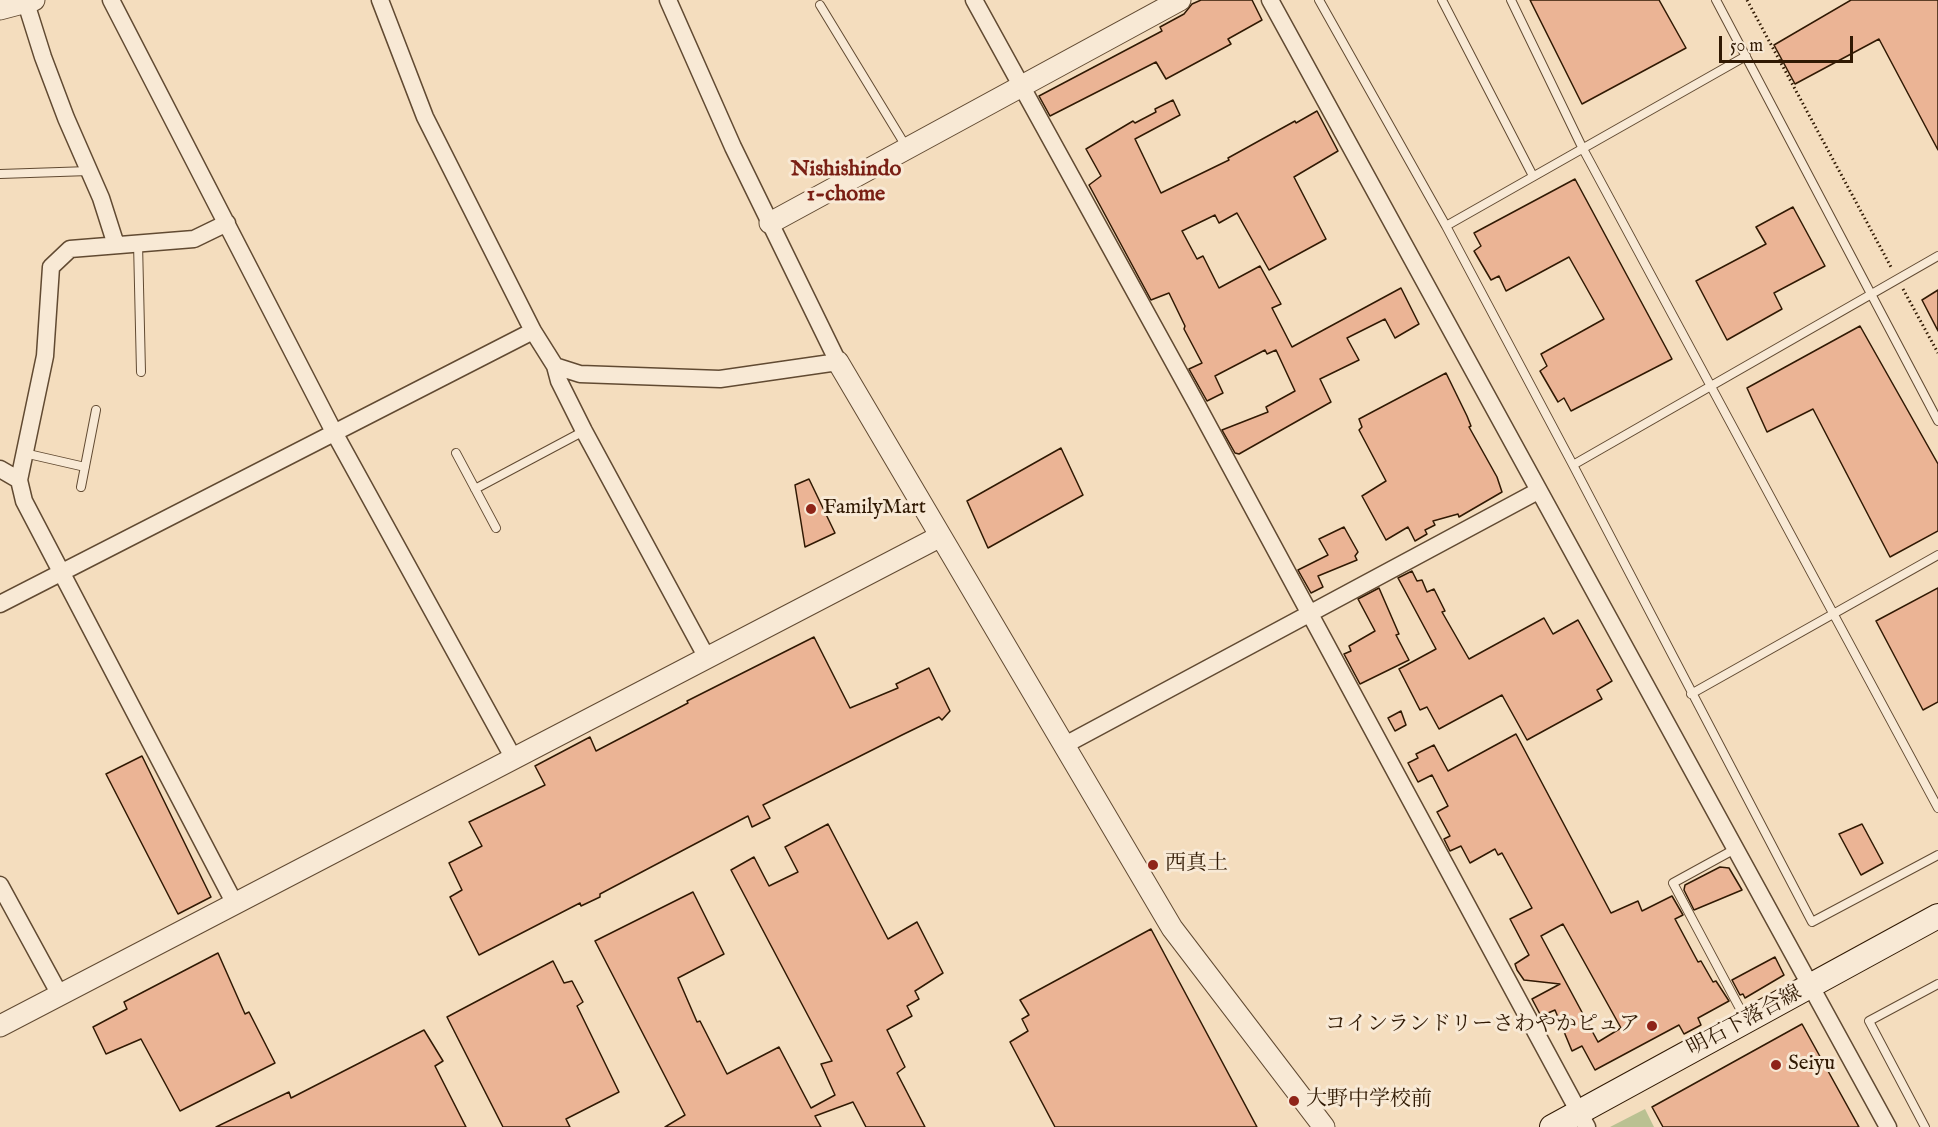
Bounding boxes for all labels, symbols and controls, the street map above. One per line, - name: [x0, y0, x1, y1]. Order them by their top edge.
- scale bar: [1722, 24, 1856, 62]
- text: 50 m: [1730, 35, 1763, 58]
- district label: Nishishindo 1-chome: [791, 157, 901, 208]
- place label: FamilyMart: [823, 496, 926, 522]
- marker: FamilyMart: [804, 502, 818, 516]
- place label: 西真土: [1165, 852, 1228, 878]
- marker: 西真土: [1146, 858, 1160, 872]
- street label: 明石下落合線: [1683, 981, 1807, 1063]
- place label: コインランドリーさわやかピュア: [1325, 1013, 1640, 1039]
- marker: コインランドリーさわやかピュア: [1645, 1019, 1659, 1033]
- place label: Seiyu: [1788, 1052, 1835, 1078]
- marker: Seiyu: [1769, 1058, 1783, 1072]
- place label: 大野中学校前: [1306, 1088, 1432, 1114]
- marker: 大野中学校前: [1287, 1094, 1301, 1108]

